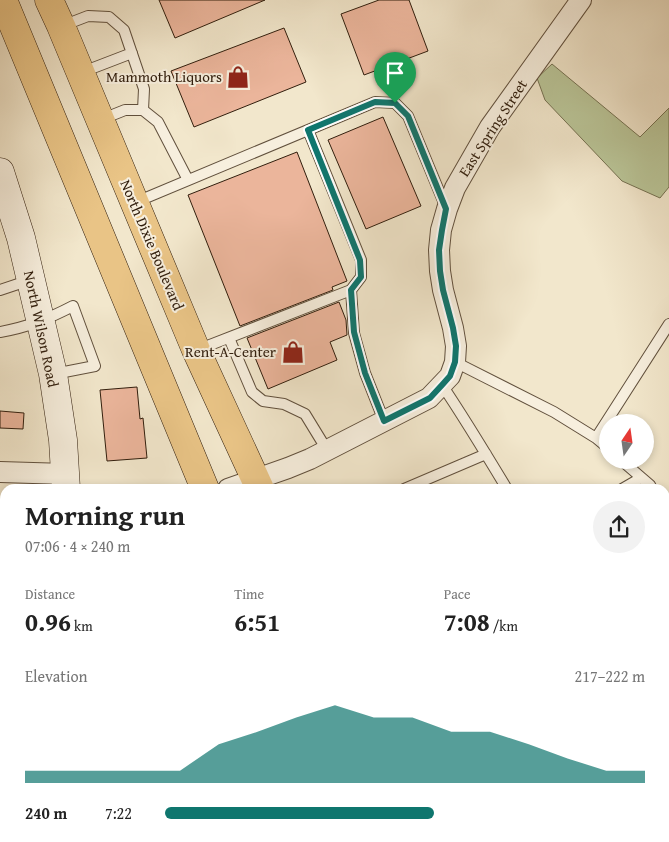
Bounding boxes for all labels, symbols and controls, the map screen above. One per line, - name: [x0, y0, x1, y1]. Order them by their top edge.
- pin: [374, 52, 416, 103]
- icon: arrive: [381, 59, 409, 87]
- shop icon: Mammoth Liquors: [225, 64, 251, 90]
- place label: Mammoth Liquors: [106, 66, 222, 87]
- street label: East Spring Street: [453, 74, 532, 180]
- street label: North Dixie Boulevard: [115, 176, 189, 313]
- street label: North Wilson Road: [19, 269, 64, 389]
- shop icon: Rent-A-Center: [280, 339, 306, 365]
- place label: Rent-A-Center: [185, 341, 276, 362]
- north arrow: [599, 414, 654, 469]
- map controls: [599, 414, 654, 469]
- text: Morning run: [25, 494, 185, 535]
- button: share: [593, 501, 645, 553]
- text: 07:06 · 4 × 240 m: [25, 534, 130, 558]
- text: Distance: [25, 584, 75, 604]
- text: Time: [234, 584, 264, 604]
- text: Pace: [444, 584, 471, 604]
- text: 0.96: [25, 604, 71, 640]
- text: 6:51: [234, 604, 280, 640]
- text: 7:08: [444, 604, 490, 640]
- text: km: [71, 616, 93, 636]
- text: /km: [490, 616, 518, 636]
- text: Elevation: [25, 664, 88, 688]
- text: 217–222 m: [575, 664, 645, 688]
- text: 240 m: [25, 801, 67, 825]
- text: 7:22: [105, 801, 132, 825]

